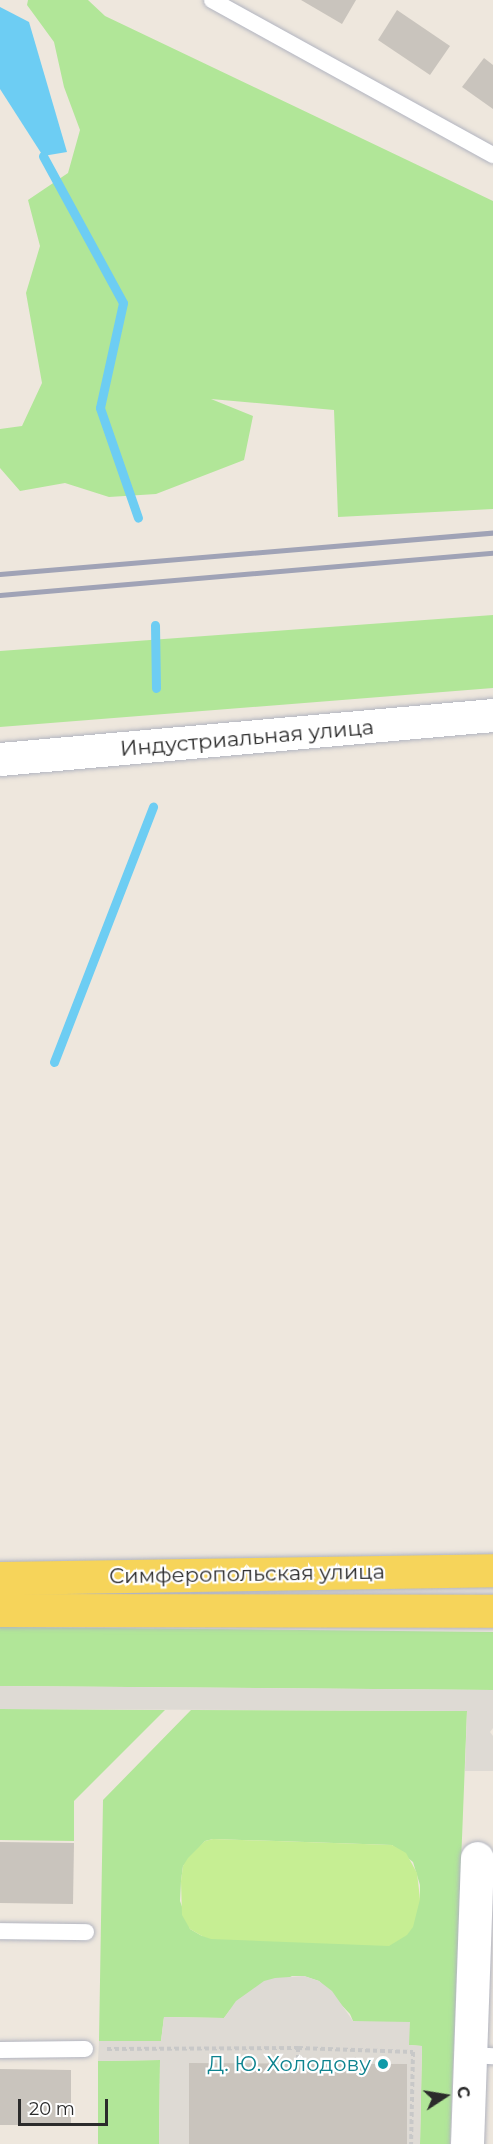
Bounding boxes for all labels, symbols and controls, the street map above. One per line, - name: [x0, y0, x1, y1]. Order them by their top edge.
- street label: Индустриальная улица: [119, 714, 375, 762]
- street label: Симферопольская улица: [109, 1559, 385, 1589]
- place label: Д. Ю. Холодову: [207, 2051, 371, 2077]
- marker: Д. Ю. Холодову: [376, 2057, 390, 2071]
- north arrow: [415, 2066, 475, 2126]
- text: С: [453, 2084, 474, 2100]
- scale bar: [21, 2087, 111, 2125]
- text: 20 m: [29, 2098, 75, 2120]

